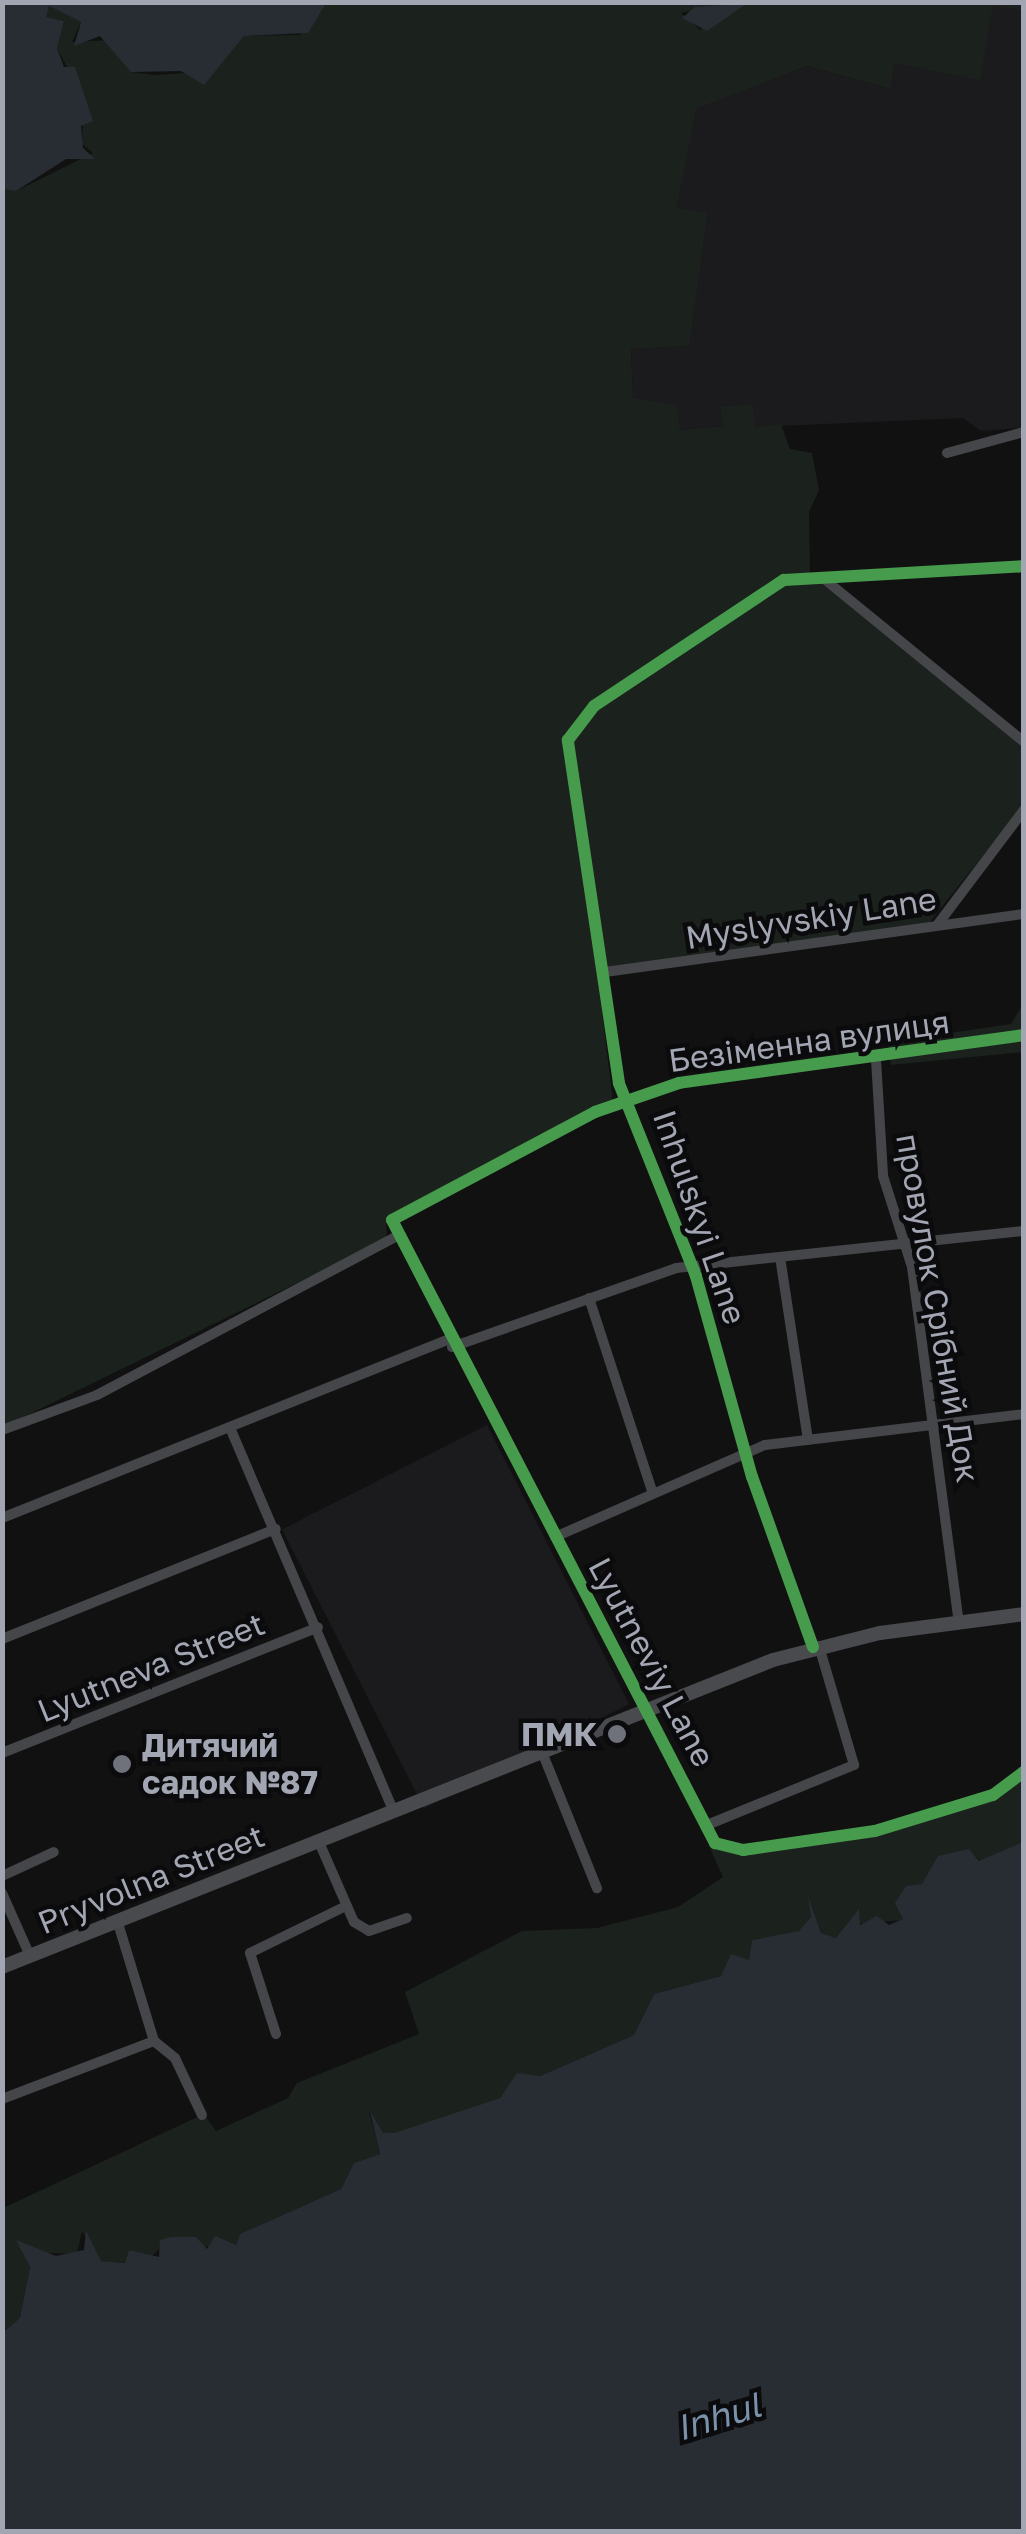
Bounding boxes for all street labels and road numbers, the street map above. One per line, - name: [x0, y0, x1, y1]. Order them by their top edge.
- street label: Myslyvskiy Lane: [683, 879, 939, 957]
- street label: Безіменна вулиця: [666, 1002, 952, 1080]
- street label: Inhulskyi Lane: [645, 1105, 755, 1329]
- street label: провулок Срібний Док: [888, 1131, 988, 1485]
- street label: Lyutneviy Lane: [581, 1551, 723, 1773]
- street label: Lyutneva Street: [32, 1604, 270, 1730]
- street label: Pryvolna Street: [32, 1816, 270, 1942]

